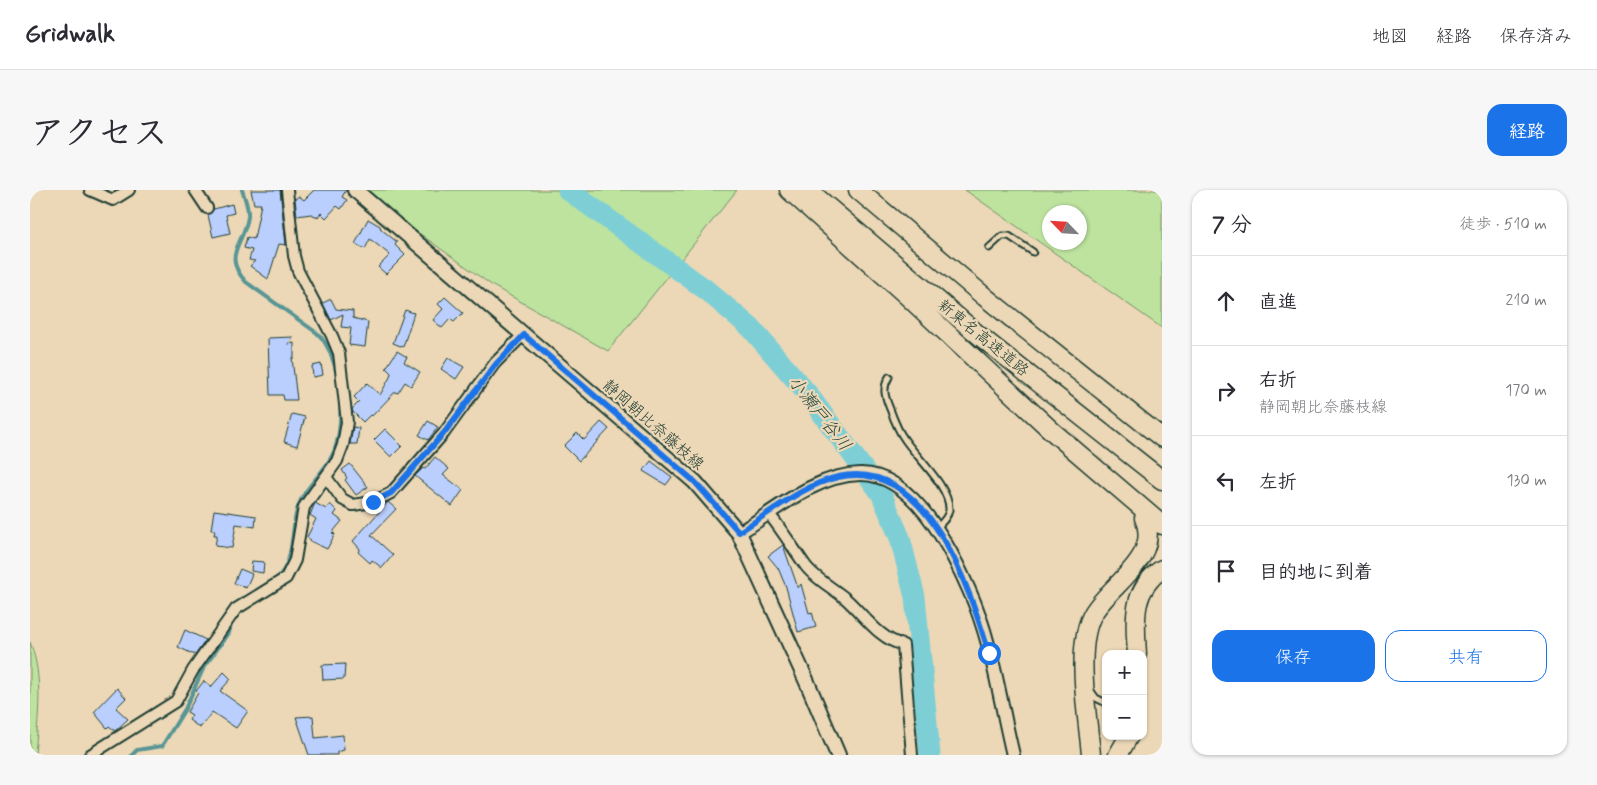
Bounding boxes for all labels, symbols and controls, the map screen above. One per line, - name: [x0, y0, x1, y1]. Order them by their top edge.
- text: Gridwalk: [25, 19, 115, 50]
- text: 地図: [1372, 25, 1408, 49]
- text: 経路: [1436, 25, 1472, 49]
- text: 保存済み: [1500, 25, 1572, 49]
- button: 経路: [1487, 104, 1567, 156]
- text: アクセス: [30, 111, 168, 157]
- north arrow: [1042, 205, 1087, 250]
- text: 7 分: [1212, 211, 1251, 239]
- text: 徒歩 · 510 m: [1460, 214, 1547, 235]
- icon: ahead: [1212, 287, 1240, 315]
- text: 直進: [1259, 290, 1297, 315]
- text: 210 m: [1506, 290, 1547, 311]
- street label: 新東名高速道路: [933, 295, 1033, 382]
- text: 右折: [1259, 368, 1297, 393]
- water label: 小瀬戸谷川: [782, 371, 856, 456]
- street label: 静岡朝比奈藤枝線: [598, 375, 708, 475]
- icon: right: [1212, 377, 1240, 405]
- text: 170 m: [1505, 380, 1547, 401]
- text: 静岡朝比奈藤枝線: [1259, 397, 1387, 418]
- icon: left: [1212, 467, 1240, 495]
- text: 左折: [1259, 470, 1297, 495]
- text: 130 m: [1506, 470, 1547, 491]
- route end: [362, 491, 385, 514]
- icon: arrive: [1212, 557, 1240, 585]
- text: 目的地に到着: [1259, 560, 1373, 585]
- button: 保存: [1212, 630, 1375, 682]
- button: 共有: [1385, 630, 1547, 682]
- route start: [978, 642, 1001, 665]
- map controls: [1102, 650, 1147, 740]
- button: +: [1102, 650, 1147, 695]
- button: −: [1102, 695, 1147, 740]

